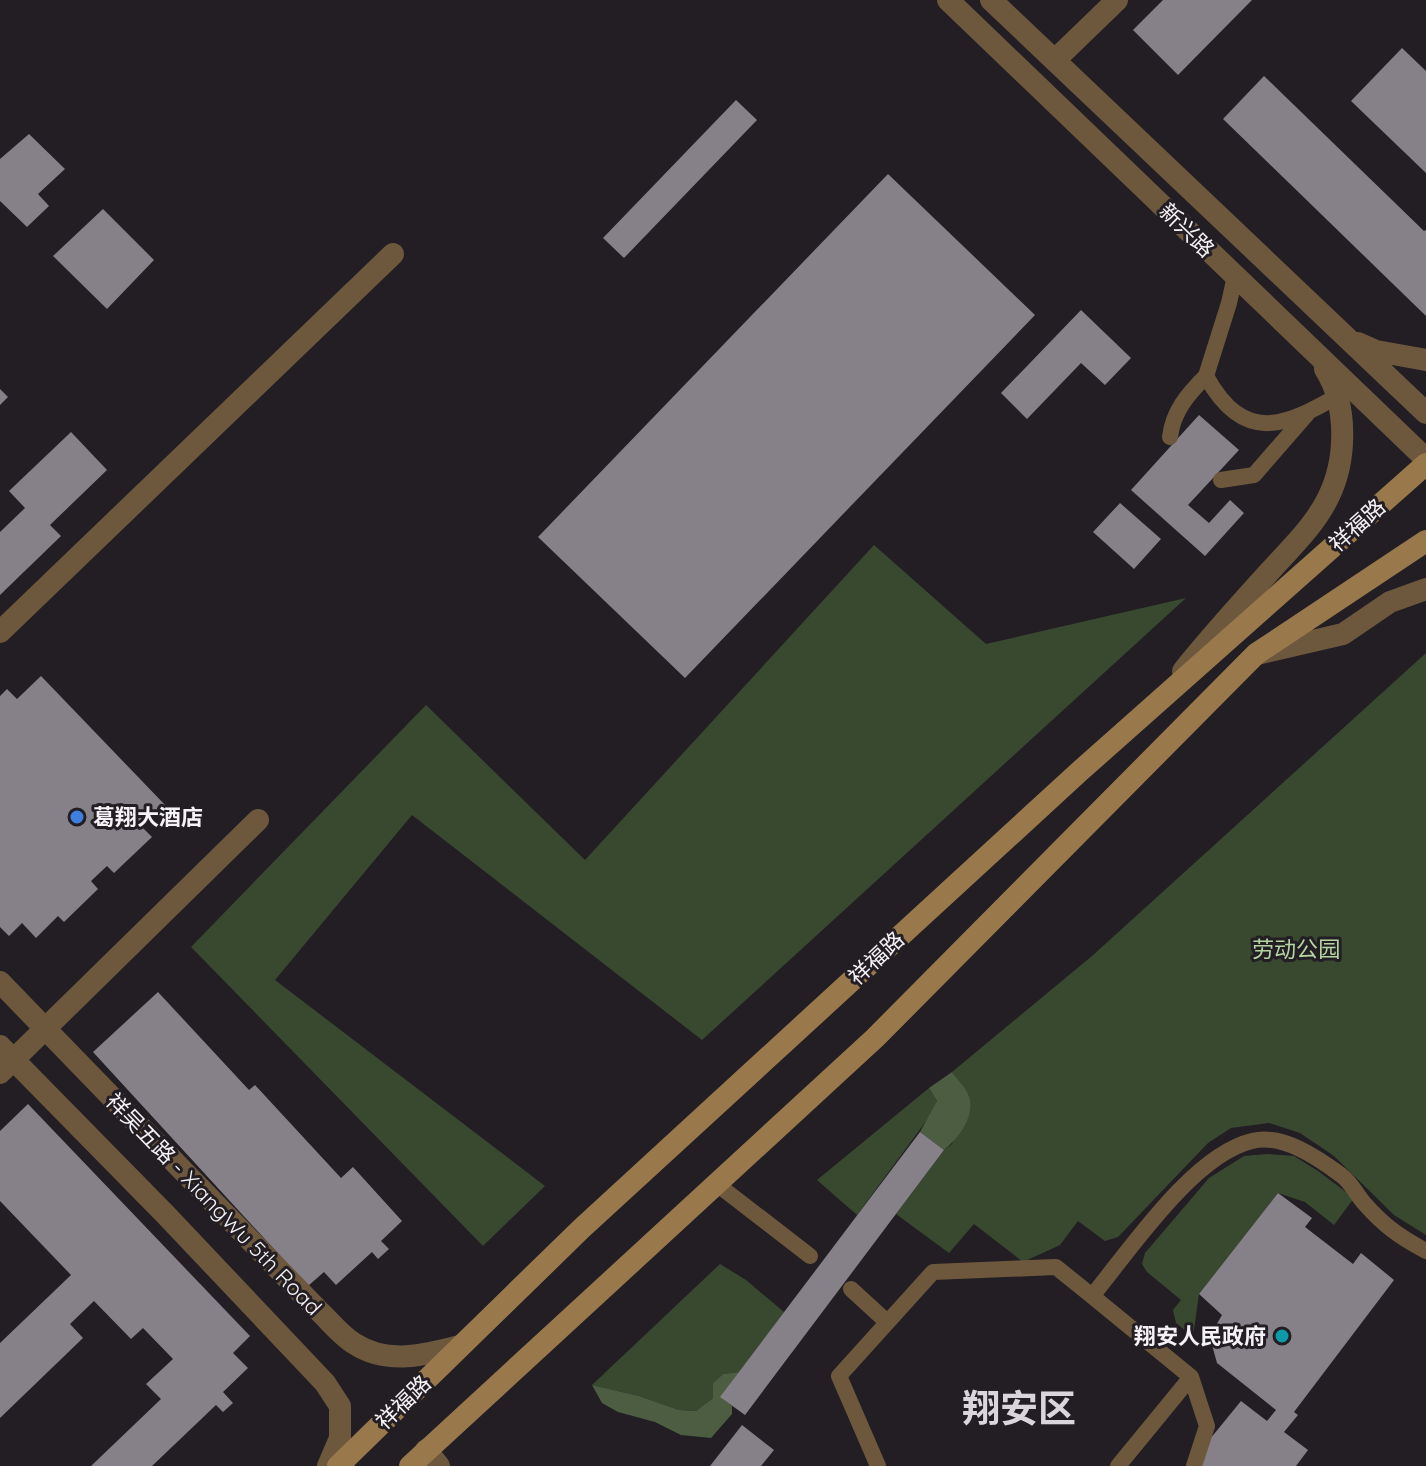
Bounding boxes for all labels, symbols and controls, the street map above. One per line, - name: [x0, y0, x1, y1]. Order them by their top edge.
- street label: 新兴路: [1154, 197, 1220, 263]
- street label: 祥福路: [1323, 493, 1391, 557]
- place label: 葛翔大酒店: [93, 803, 203, 831]
- marker: 葛翔大酒店: [68, 808, 86, 826]
- street label: 祥福路: [842, 925, 910, 991]
- park label: 劳动公园: [1252, 935, 1340, 963]
- street label: 祥吴五路 - XiangWu 5th Road: [100, 1087, 328, 1321]
- place label: 翔安人民政府: [1134, 1322, 1266, 1350]
- marker: 翔安人民政府: [1273, 1327, 1291, 1345]
- street label: 祥福路: [370, 1369, 436, 1435]
- district label: 翔安区: [962, 1384, 1076, 1432]

